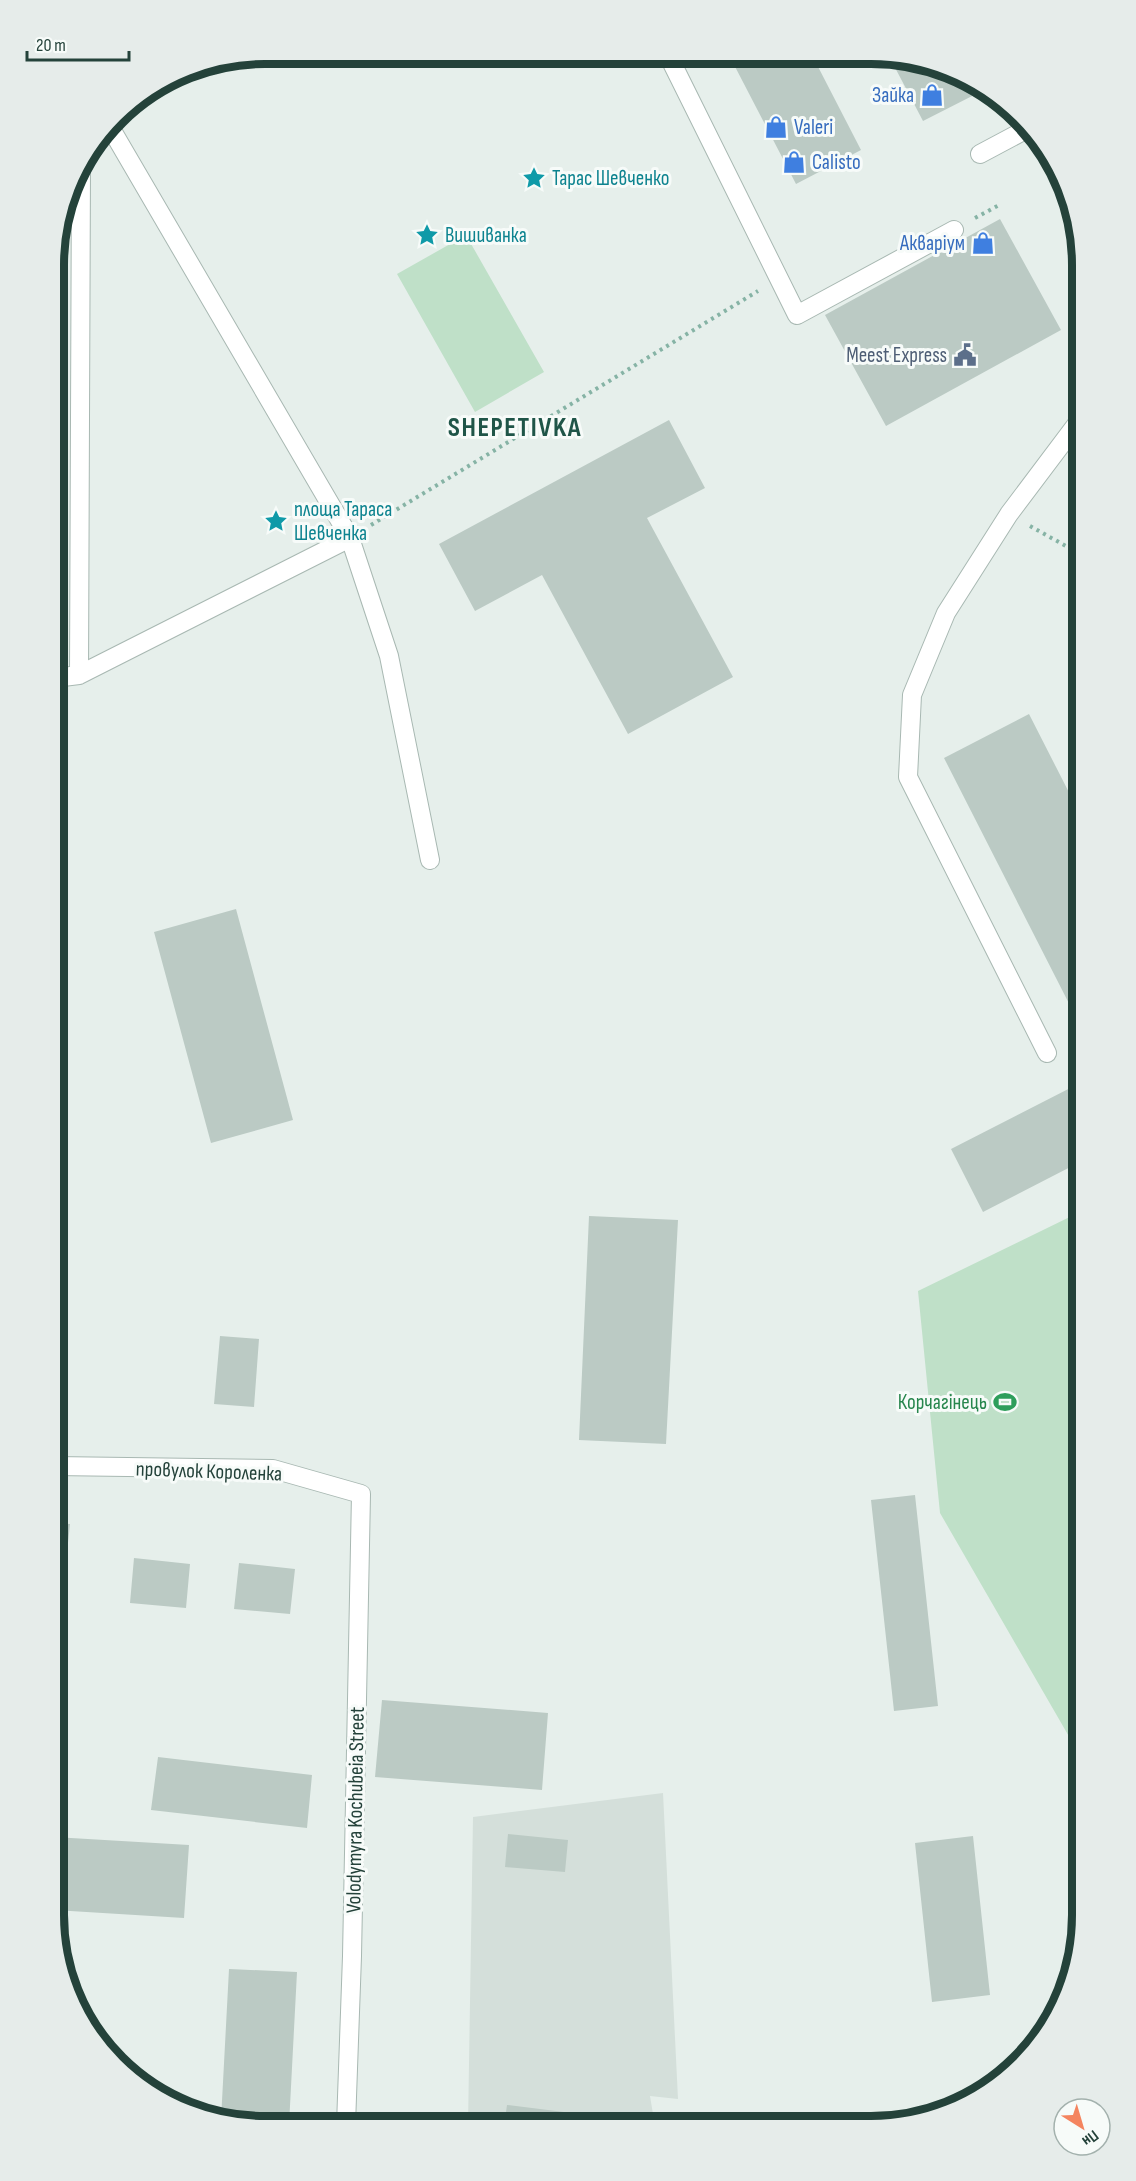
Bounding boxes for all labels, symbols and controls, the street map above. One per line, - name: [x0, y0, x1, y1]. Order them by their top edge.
- scale bar: [27, 24, 129, 62]
- text: 20 m: [36, 35, 66, 56]
- shop icon: Зайка: [919, 82, 945, 108]
- place label: Зайка: [872, 83, 914, 108]
- shop icon: Valeri: [763, 114, 789, 140]
- place label: Valeri: [794, 115, 833, 140]
- shop icon: Calisto: [781, 149, 807, 175]
- place label: Calisto: [812, 150, 861, 175]
- place icon: Тарас Шевченко: [521, 165, 547, 191]
- place label: Тарас Шевченко: [552, 166, 669, 191]
- place icon: Вишиванка: [414, 222, 440, 248]
- place label: Вишиванка: [445, 223, 527, 248]
- shop icon: Акваріум: [970, 230, 996, 256]
- place label: Акваріум: [899, 231, 965, 256]
- public building icon: Meest Express: [952, 342, 978, 368]
- place label: Meest Express: [846, 343, 947, 368]
- district label: SHEPETIVKA: [448, 412, 582, 444]
- place label: площа Тараса Шевченка: [294, 497, 392, 546]
- place icon: площа Тараса Шевченка: [263, 508, 289, 534]
- sports icon: Корчагінець: [992, 1389, 1018, 1415]
- place label: Корчагінець: [898, 1390, 987, 1415]
- street label: провулок Короленка: [135, 1456, 283, 1487]
- street label: Volodymyra Kochubeia Street: [341, 1707, 370, 1913]
- north arrow: [1052, 2097, 1112, 2157]
- text: Пн: [1078, 2126, 1102, 2150]

